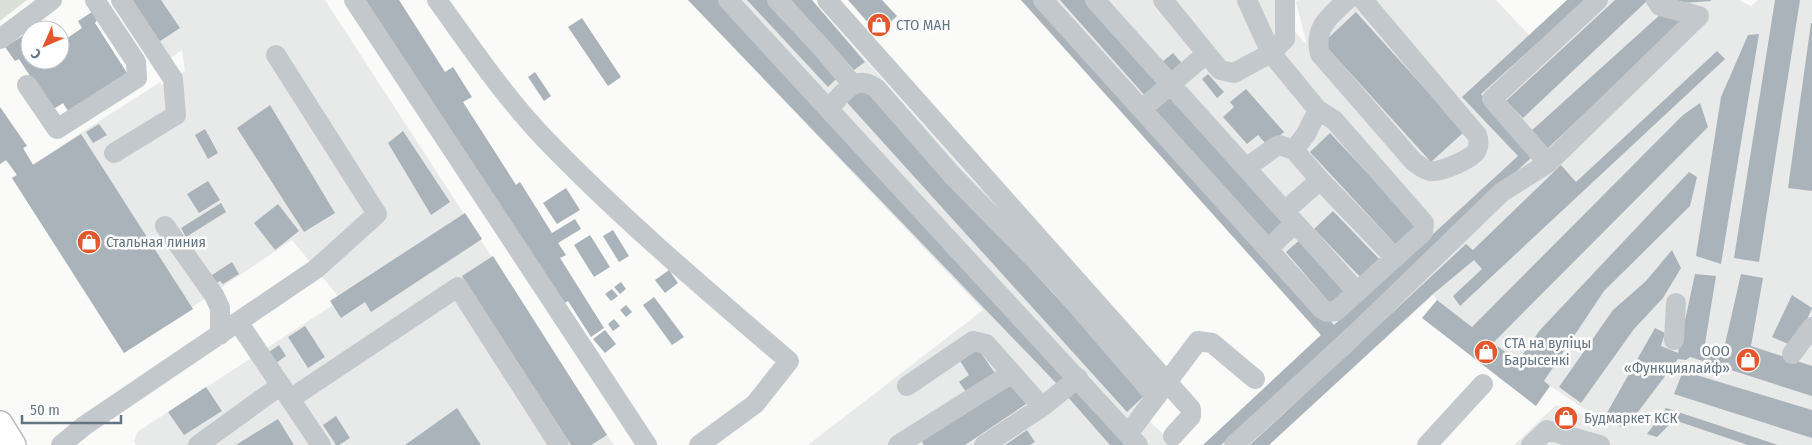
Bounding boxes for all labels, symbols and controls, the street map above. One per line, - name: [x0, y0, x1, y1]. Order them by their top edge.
- shop icon: СТО МАН: [866, 12, 892, 38]
- place label: СТО МАН: [896, 16, 950, 34]
- north arrow: [20, 20, 70, 70]
- text: С: [27, 45, 45, 62]
- shop icon: Стальная линия: [76, 229, 102, 255]
- place label: Стальная линия: [106, 233, 206, 251]
- place label: СТА на вуліцы Барысенкі: [1504, 334, 1591, 369]
- shop icon: СТА на вуліцы Барысенкі: [1473, 339, 1499, 365]
- place label: ООО «Функциялайф»: [1624, 342, 1730, 377]
- shop icon: ООО «Функциялайф»: [1735, 347, 1761, 373]
- scale bar: [22, 392, 121, 424]
- text: 50 m: [30, 401, 60, 419]
- shop icon: Будмаркет КСК: [1553, 405, 1579, 431]
- place label: Будмаркет КСК: [1584, 409, 1677, 427]

